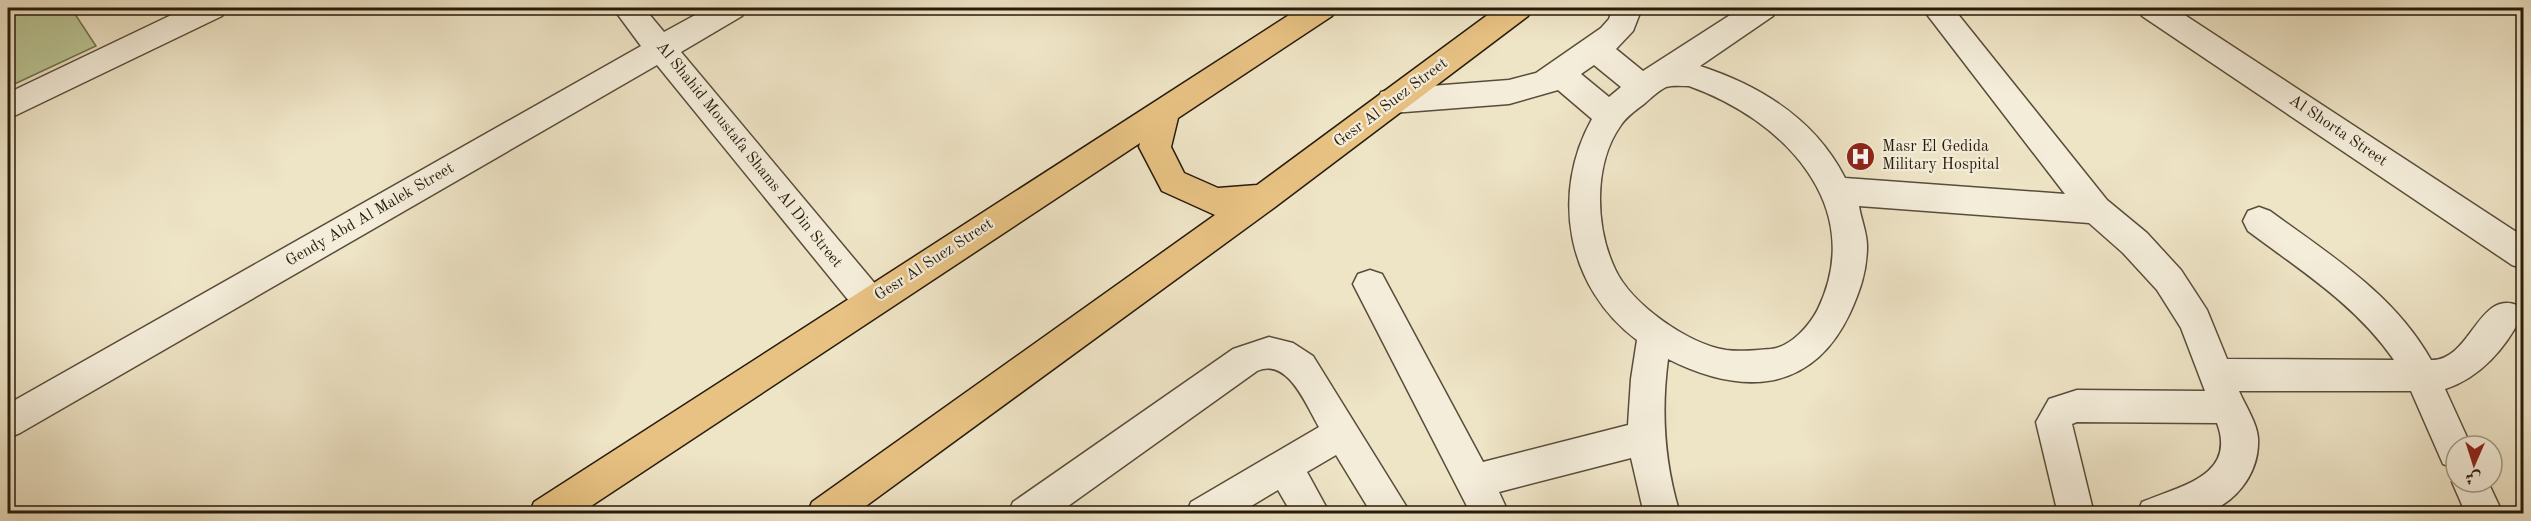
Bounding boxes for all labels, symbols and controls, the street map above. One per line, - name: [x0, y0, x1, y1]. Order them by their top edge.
- street label: Al Shahid Moustafa Shams Al Din Street: [653, 39, 845, 271]
- street label: Gesr Al Suez Street: [1331, 55, 1451, 151]
- street label: Al Shorta Street: [2286, 92, 2390, 170]
- place label: Masr El Gedida Military Hospital: [1882, 139, 1999, 173]
- hospital icon: Masr El Gedida Military Hospital: [1845, 140, 1877, 172]
- street label: Gendy Abd Al Malek Street: [283, 160, 457, 270]
- street label: Gesr Al Suez Street: [872, 216, 996, 304]
- north arrow: [2444, 434, 2504, 494]
- text: ش: [2465, 469, 2482, 485]

